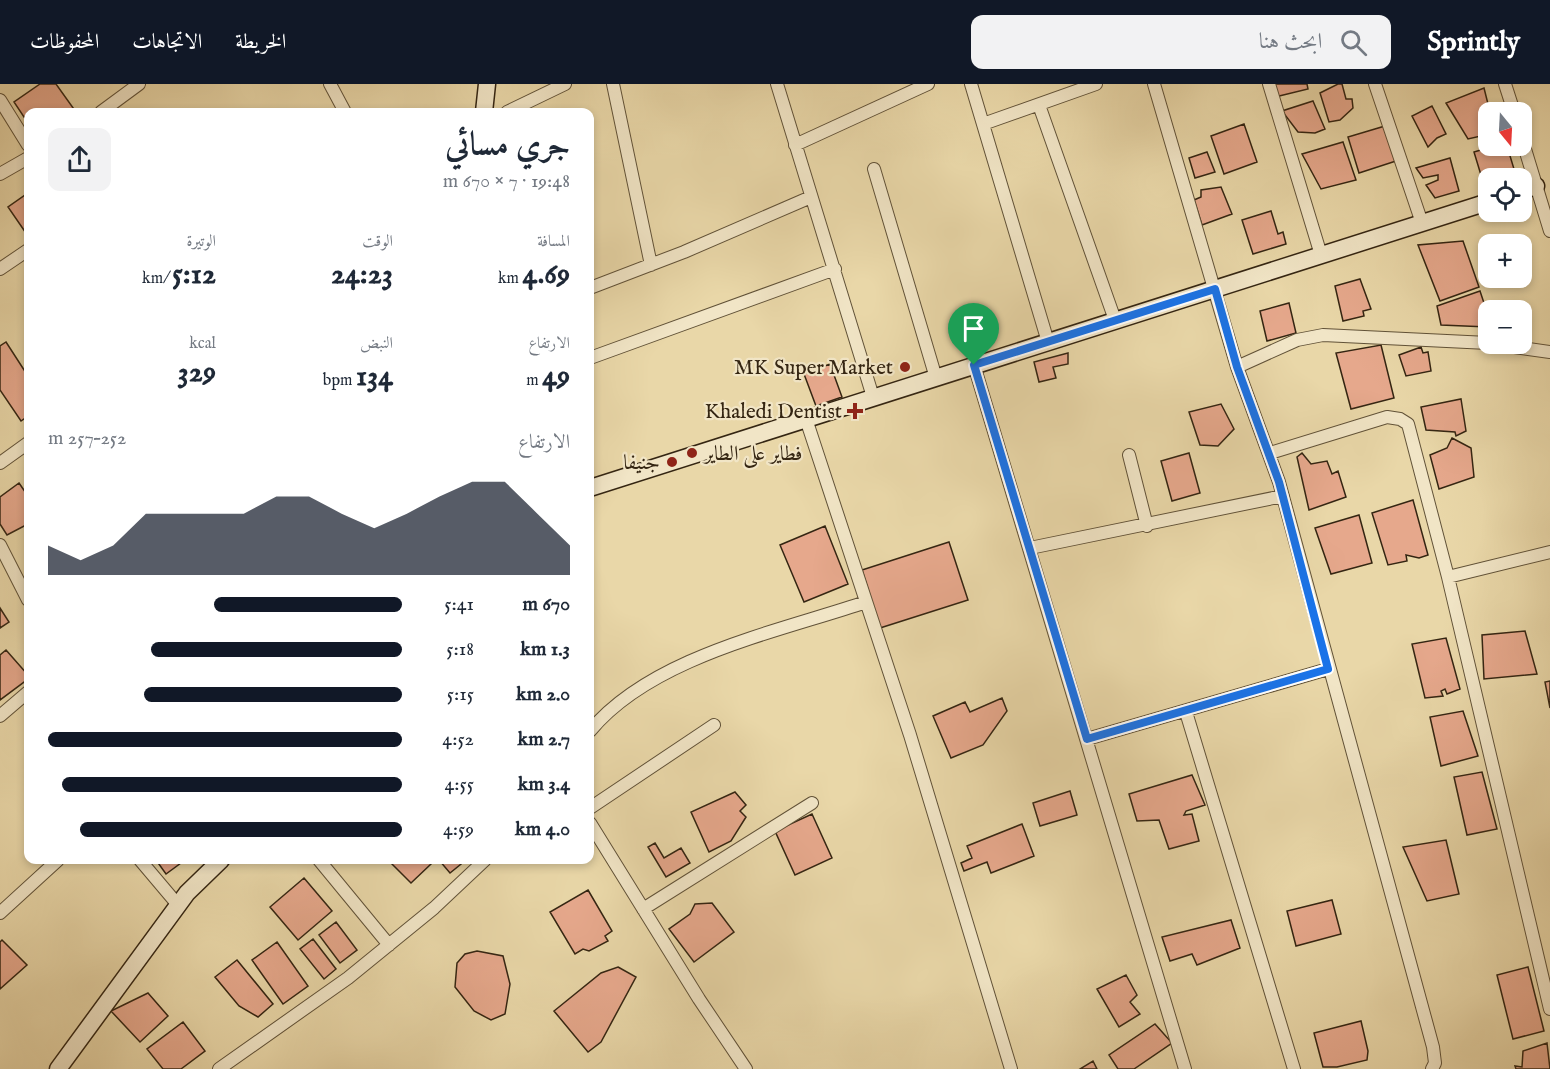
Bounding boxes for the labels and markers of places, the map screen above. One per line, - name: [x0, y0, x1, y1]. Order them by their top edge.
- pin: [948, 303, 999, 365]
- place label: MK Super Market: [734, 355, 893, 382]
- marker: MK Super Market: [898, 360, 912, 374]
- place label: Khaledi Dentist: [705, 399, 842, 426]
- marker: Khaledi Dentist: [846, 402, 864, 420]
- place label: فطاير على الطاير: [702, 441, 802, 469]
- marker: فطاير على الطاير: [685, 446, 699, 460]
- place label: جنيفا: [623, 450, 660, 477]
- marker: جنيفا: [665, 455, 679, 469]

